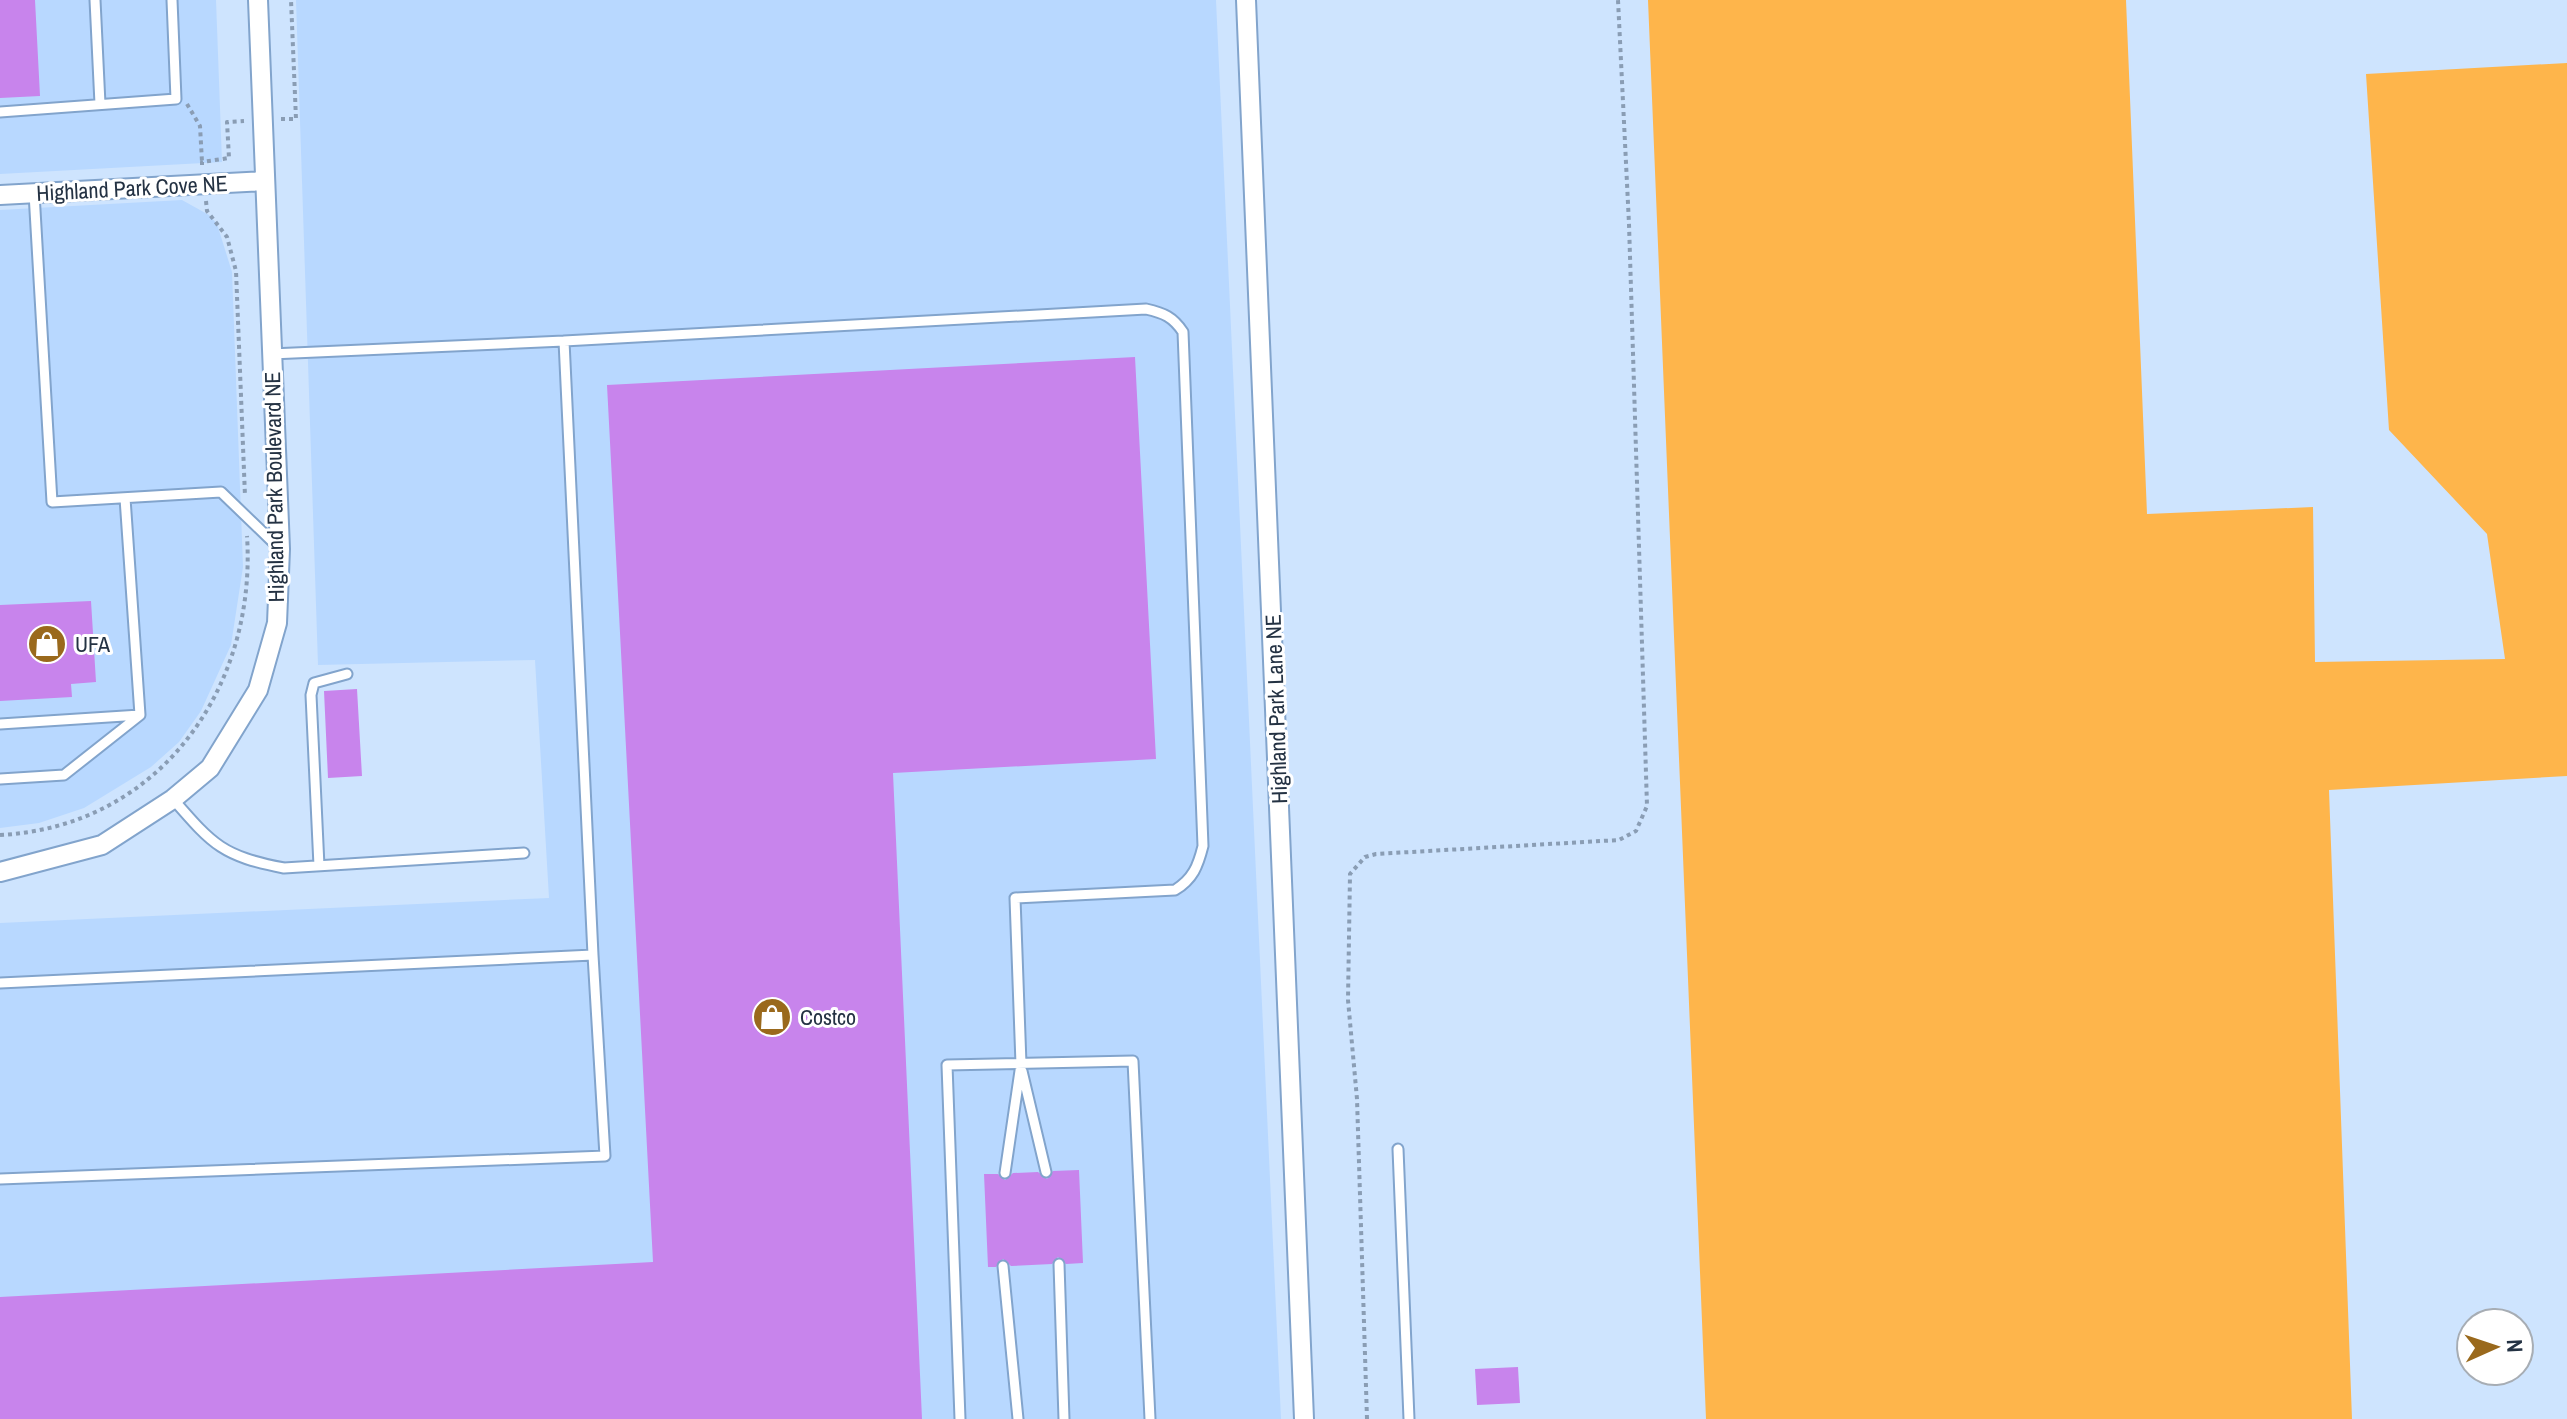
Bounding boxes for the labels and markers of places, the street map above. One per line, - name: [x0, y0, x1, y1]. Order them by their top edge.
- shop icon: UFA: [26, 623, 68, 665]
- place label: UFA: [75, 629, 111, 659]
- shop icon: Costco: [751, 996, 793, 1038]
- place label: Costco: [800, 1002, 856, 1032]

